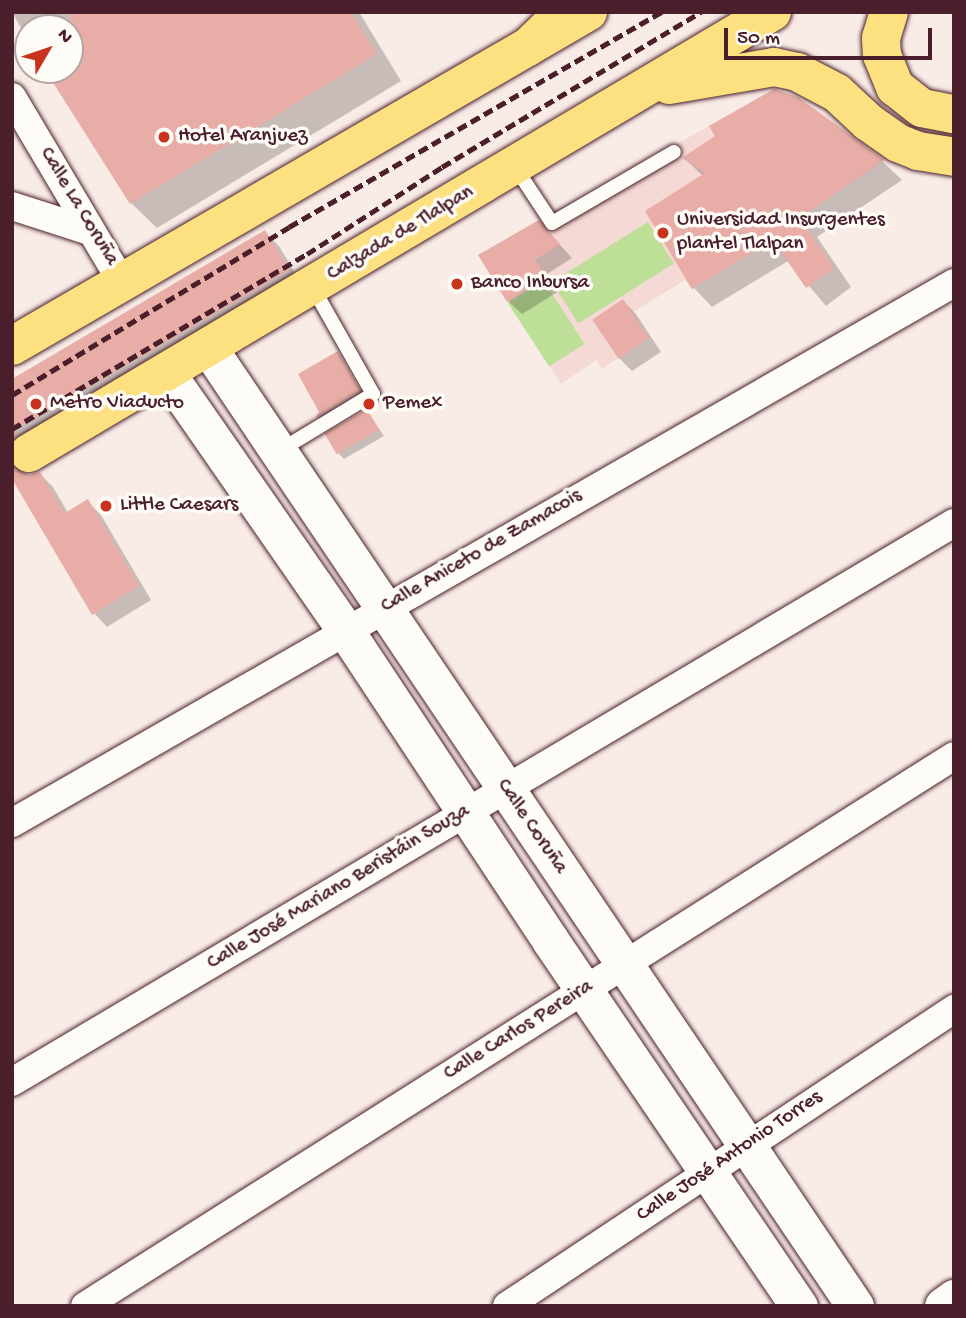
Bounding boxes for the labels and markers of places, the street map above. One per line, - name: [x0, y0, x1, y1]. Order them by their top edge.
- place label: Hotel Aranjuez: [178, 124, 307, 150]
- marker: Hotel Aranjuez: [156, 129, 172, 145]
- place label: Universidad Insurgentes plantel Tlalpan: [677, 208, 885, 258]
- marker: Universidad Insurgentes plantel Tlalpan: [655, 225, 671, 241]
- place label: Banco Inbursa: [471, 271, 589, 297]
- marker: Banco Inbursa: [449, 276, 465, 292]
- place label: Metro Viaducto: [50, 391, 184, 417]
- place label: Pemex: [383, 391, 442, 417]
- marker: Metro Viaducto: [28, 396, 44, 412]
- marker: Pemex: [361, 396, 377, 412]
- place label: Little Caesars: [120, 493, 238, 519]
- marker: Little Caesars: [98, 498, 114, 514]

